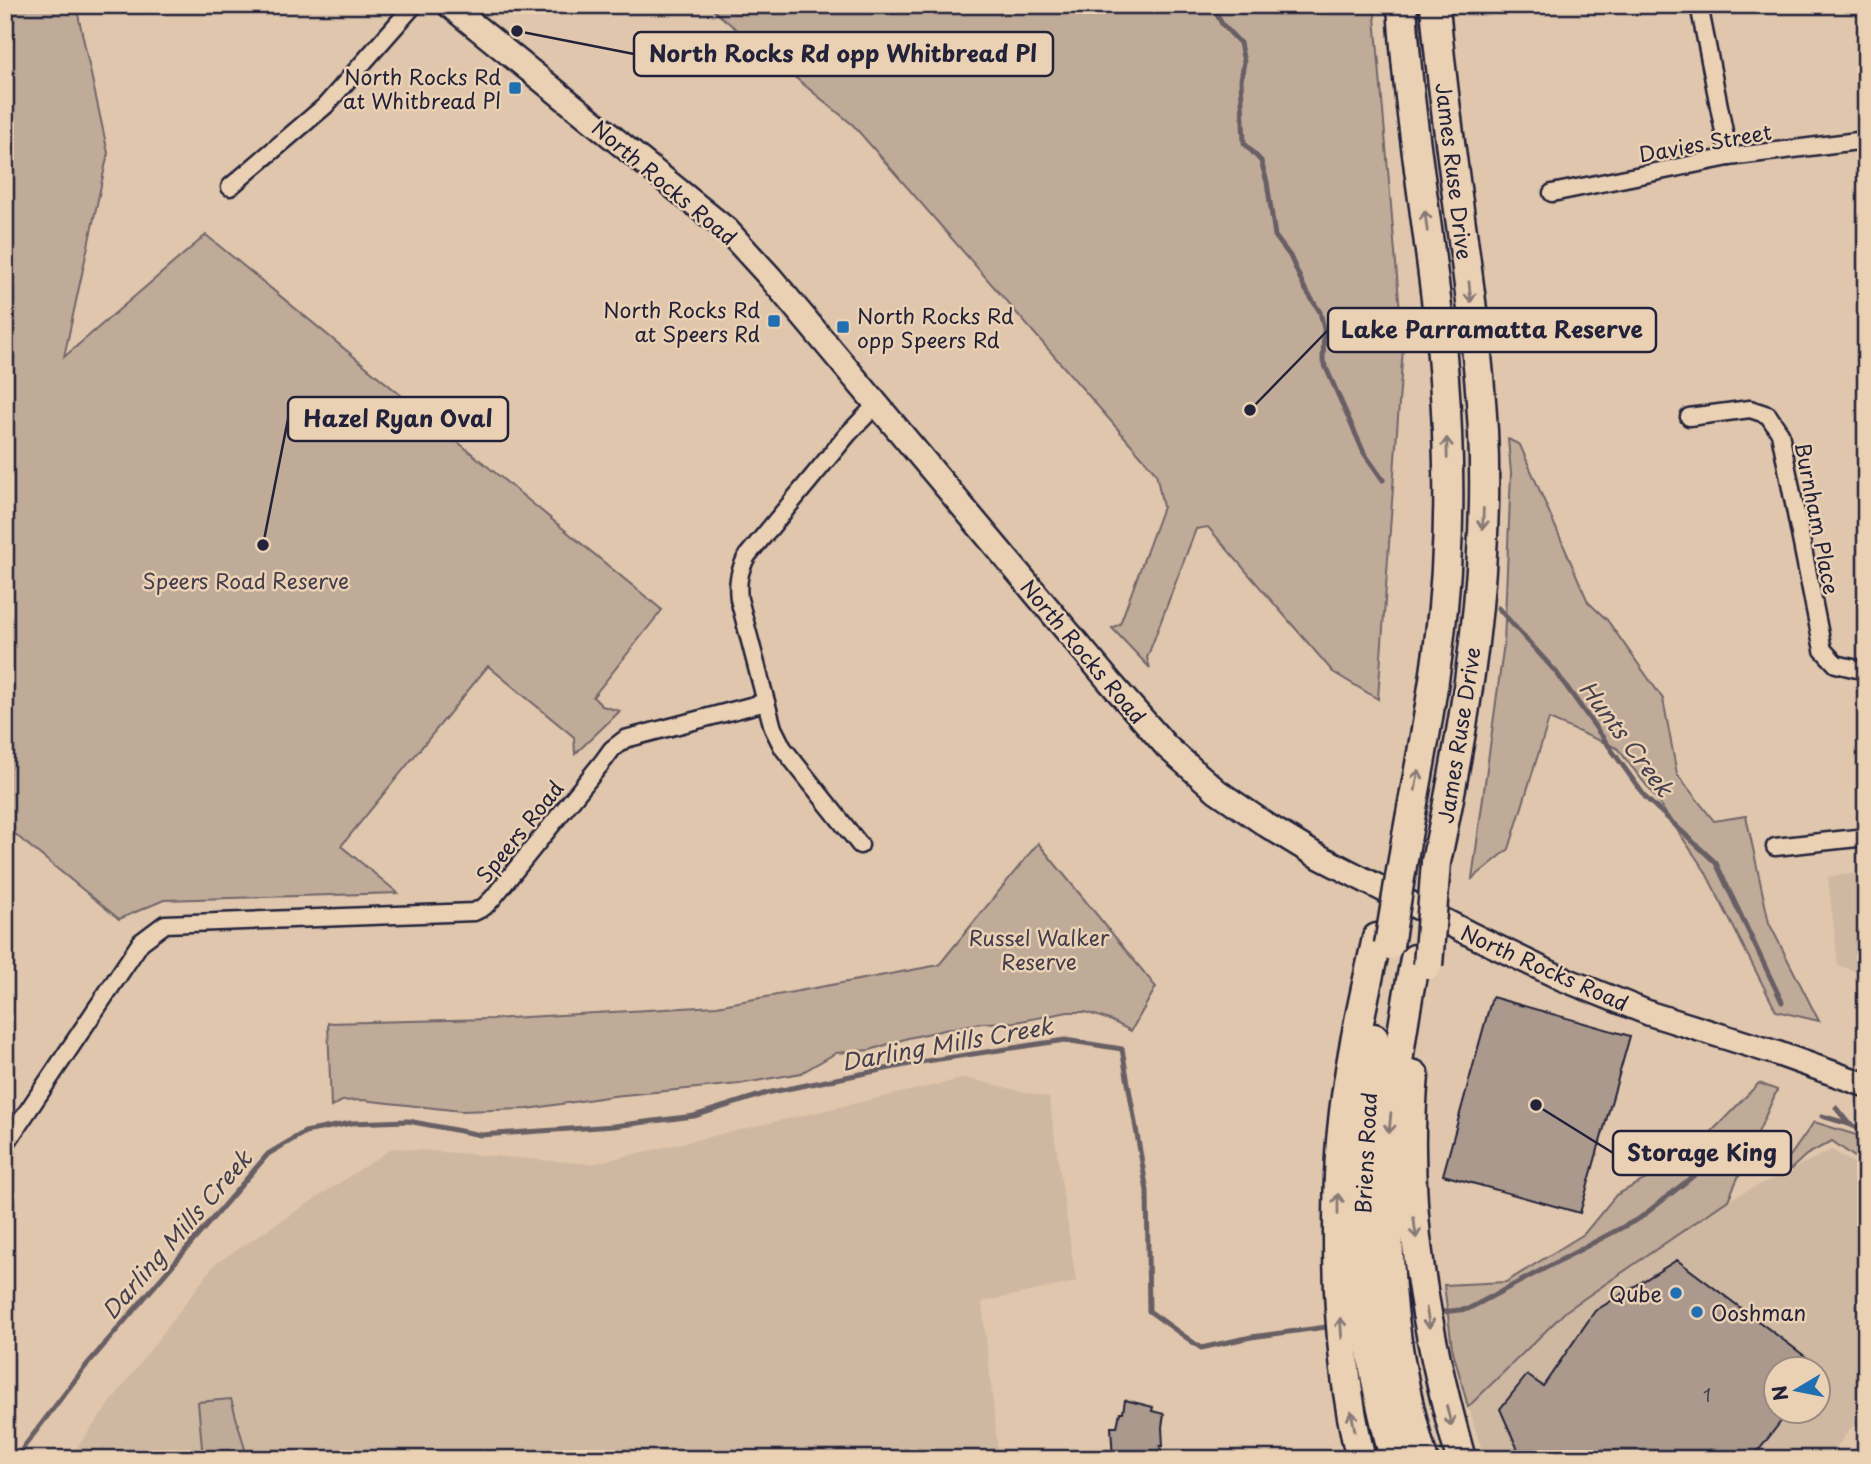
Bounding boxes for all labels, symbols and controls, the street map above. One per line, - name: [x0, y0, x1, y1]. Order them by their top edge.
- callout: North Rocks Rd opp Whitbread Pl: [634, 32, 1053, 76]
- text: North Rocks Rd opp Whitbread Pl: [649, 35, 1037, 70]
- place label: North Rocks Rd at Whitbread Pl: [343, 60, 501, 116]
- marker: North Rocks Rd at Whitbread Pl: [507, 80, 523, 96]
- street label: James Ruse Drive: [1428, 81, 1482, 261]
- street label: North Rocks Road: [586, 112, 744, 252]
- street label: Davies Street: [1636, 115, 1774, 169]
- one-way arrow: [1420, 211, 1433, 233]
- one-way arrow: [1464, 280, 1477, 303]
- place label: North Rocks Rd at Speers Rd: [603, 293, 760, 349]
- place label: North Rocks Rd opp Speers Rd: [857, 299, 1014, 355]
- callout: Lake Parramatta Reserve: [1328, 308, 1656, 352]
- text: Lake Parramatta Reserve: [1341, 311, 1643, 346]
- marker: North Rocks Rd at Speers Rd: [766, 313, 782, 329]
- marker: North Rocks Rd opp Speers Rd: [835, 319, 851, 335]
- callout: Hazel Ryan Oval: [288, 397, 508, 441]
- text: Hazel Ryan Oval: [303, 400, 493, 435]
- one-way arrow: [1441, 437, 1454, 460]
- street label: Burnham Place: [1788, 439, 1848, 597]
- one-way arrow: [1477, 507, 1490, 530]
- park label: Speers Road Reserve: [143, 564, 349, 596]
- street label: North Rocks Road: [1014, 572, 1154, 730]
- street label: James Ruse Drive: [1428, 644, 1488, 826]
- water label: Hunts Creek: [1572, 673, 1683, 804]
- one-way arrow: [1411, 769, 1424, 791]
- street label: Speers Road: [468, 773, 570, 889]
- street label: North Rocks Road: [1456, 916, 1634, 1018]
- park label: Russel Walker Reserve: [968, 921, 1110, 977]
- water label: Darling Mills Creek: [838, 1007, 1056, 1079]
- street label: Briens Road: [1346, 1091, 1384, 1215]
- one-way arrow: [1384, 1111, 1397, 1134]
- callout: Storage King: [1613, 1131, 1791, 1175]
- text: Storage King: [1627, 1134, 1777, 1169]
- water label: Darling Mills Creek: [93, 1141, 260, 1326]
- one-way arrow: [1331, 1193, 1345, 1216]
- one-way arrow: [1408, 1216, 1421, 1239]
- place label: Qube: [1609, 1277, 1662, 1309]
- marker: Qube: [1668, 1285, 1684, 1301]
- place label: Ooshman: [1711, 1296, 1806, 1328]
- marker: Ooshman: [1689, 1304, 1705, 1320]
- one-way arrow: [1422, 1306, 1435, 1329]
- one-way arrow: [1334, 1317, 1347, 1340]
- north arrow: [1762, 1356, 1832, 1426]
- house number: 1: [1703, 1381, 1711, 1408]
- text: N: [1764, 1383, 1794, 1403]
- one-way arrow: [1443, 1404, 1456, 1427]
- one-way arrow: [1346, 1410, 1359, 1433]

